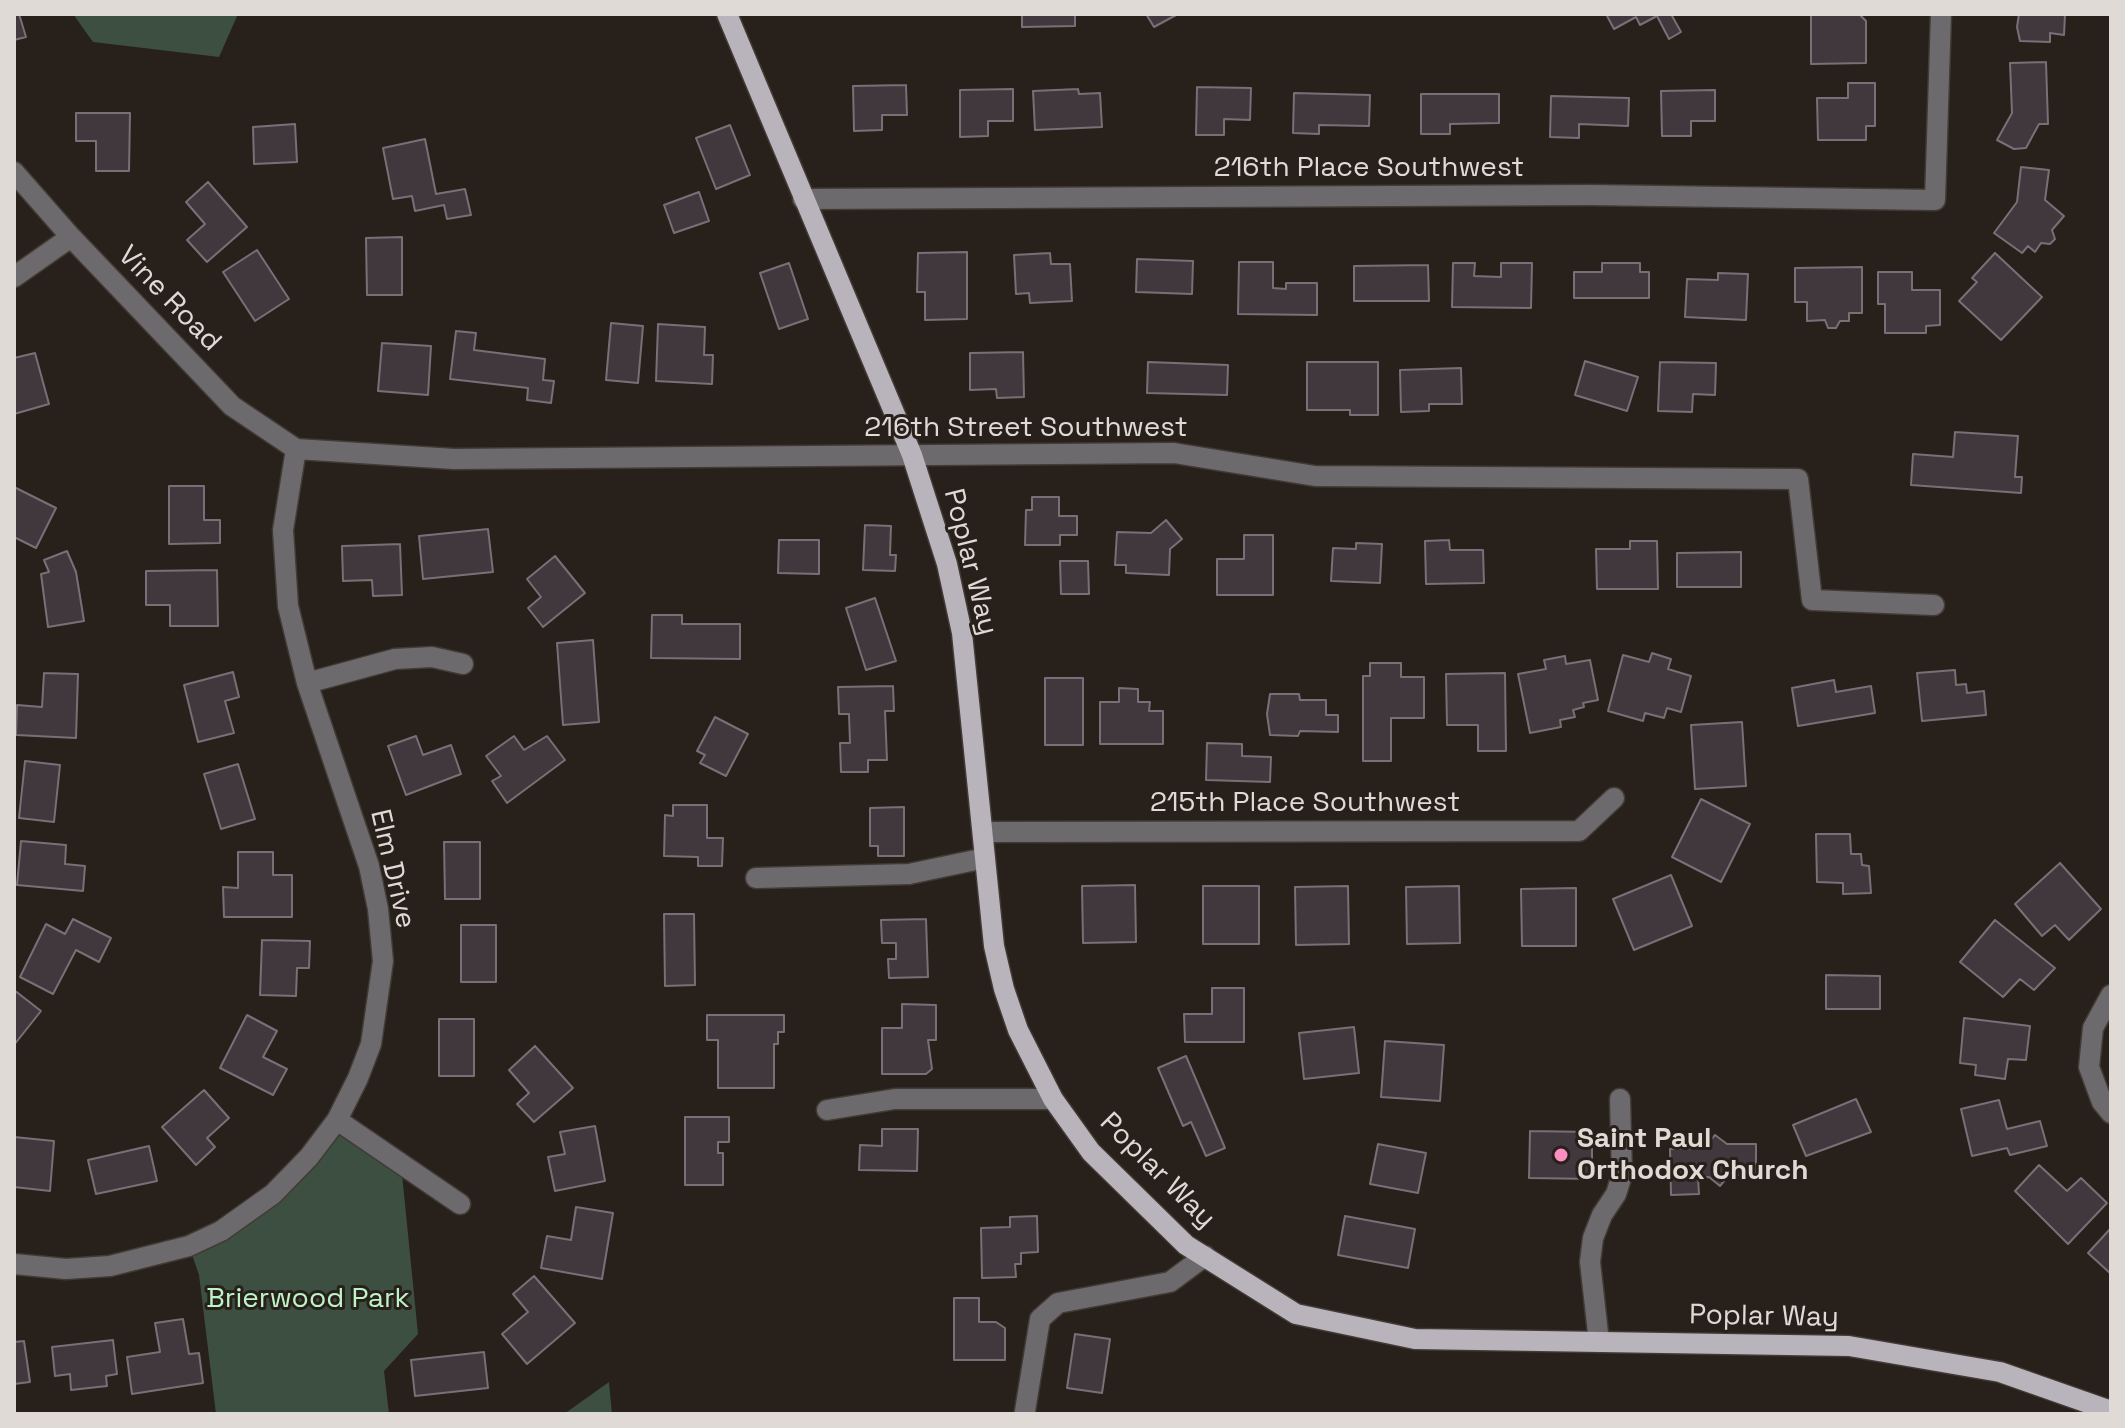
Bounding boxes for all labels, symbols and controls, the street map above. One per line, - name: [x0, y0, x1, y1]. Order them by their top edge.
- street label: 216th Place Southwest: [1214, 151, 1524, 185]
- street label: Vine Road: [110, 239, 228, 359]
- street label: 216th Street Southwest: [864, 411, 1188, 445]
- street label: Poplar Way: [936, 485, 1004, 639]
- street label: 215th Place Southwest: [1150, 786, 1460, 820]
- street label: Elm Drive: [362, 806, 422, 932]
- street label: Poplar Way: [1092, 1106, 1222, 1236]
- place label: Saint Paul Orthodox Church: [1577, 1122, 1809, 1188]
- marker: Saint Paul Orthodox Church: [1552, 1146, 1570, 1164]
- park label: Brierwood Park: [206, 1282, 410, 1316]
- street label: Poplar Way: [1689, 1299, 1839, 1335]

